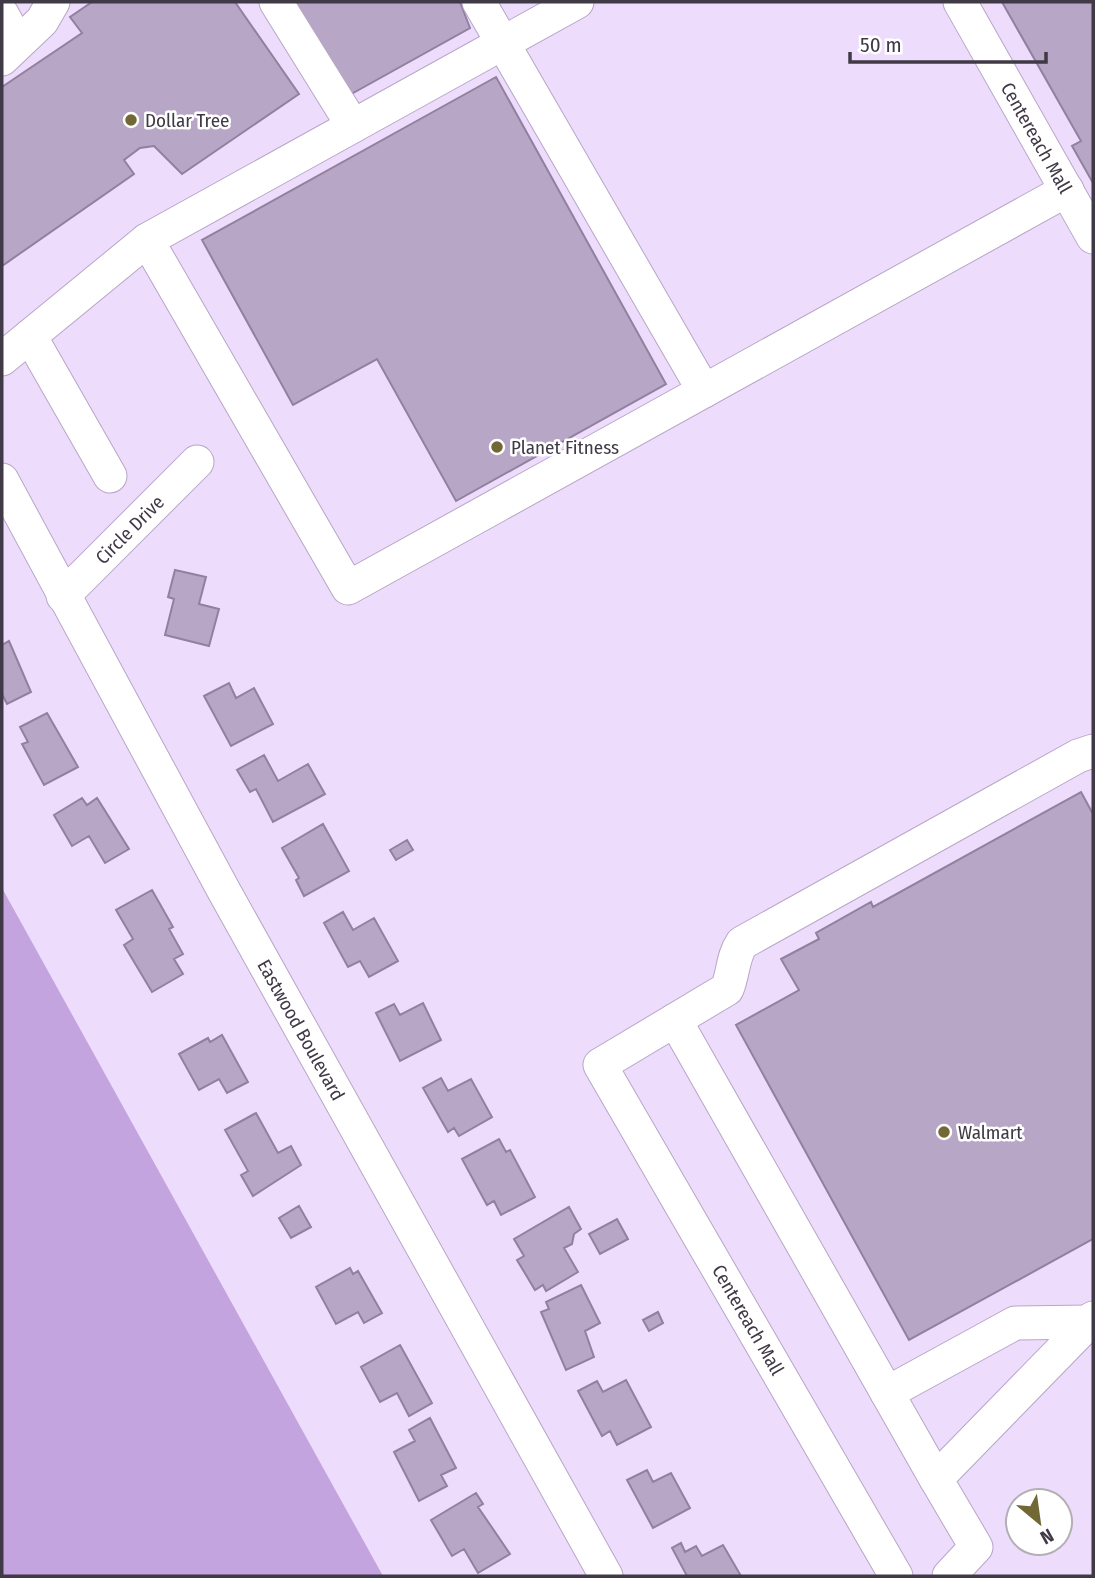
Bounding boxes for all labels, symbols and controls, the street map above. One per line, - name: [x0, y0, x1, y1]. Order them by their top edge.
- scale bar: [850, 21, 1046, 65]
- text: 50 m: [860, 32, 902, 58]
- street label: Centereach Mall: [996, 78, 1077, 197]
- place label: Dollar Tree: [145, 109, 229, 132]
- marker: Dollar Tree: [123, 112, 139, 128]
- place label: Planet Fitness: [511, 436, 619, 459]
- marker: Planet Fitness: [489, 439, 505, 455]
- street label: Circle Drive: [90, 490, 169, 569]
- street label: Eastwood Boulevard: [253, 955, 350, 1104]
- place label: Walmart: [958, 1121, 1023, 1144]
- marker: Walmart: [936, 1124, 952, 1140]
- street label: Centereach Mall: [707, 1261, 789, 1379]
- north arrow: [1004, 1487, 1074, 1557]
- text: N: [1036, 1524, 1058, 1549]

